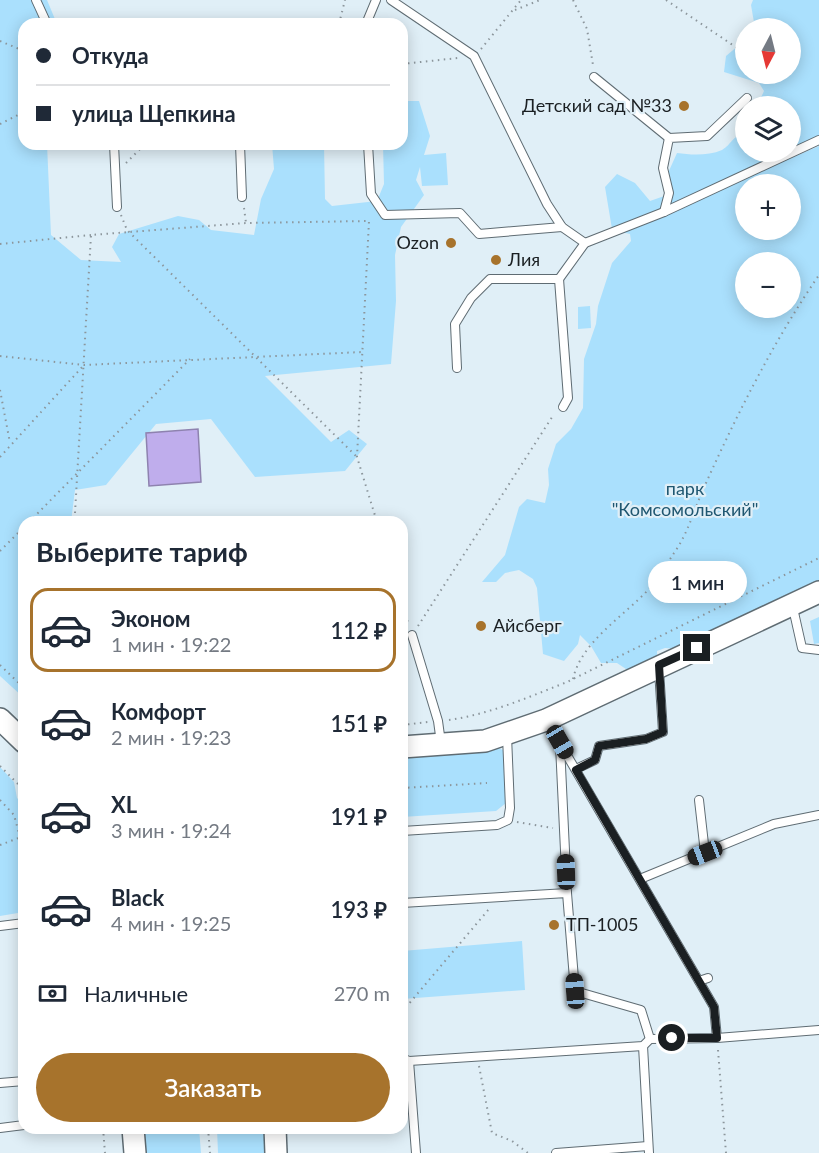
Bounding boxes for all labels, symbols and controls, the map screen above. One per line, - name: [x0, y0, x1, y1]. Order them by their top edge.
- north arrow: [735, 18, 801, 84]
- map controls: [735, 18, 801, 318]
- text: Откуда: [72, 42, 149, 69]
- place label: Детский сад №33: [522, 94, 672, 116]
- button: layers: [735, 96, 801, 162]
- marker: Детский сад №33: [677, 99, 691, 113]
- text: улица Щепкина: [72, 100, 236, 127]
- button: +: [735, 174, 801, 240]
- place label: Ozon: [397, 231, 439, 253]
- marker: Ozon: [444, 236, 458, 250]
- place label: Лия: [507, 248, 540, 270]
- button: −: [735, 252, 801, 318]
- marker: Лия: [489, 253, 503, 267]
- park label: парк "Комсомольский": [612, 477, 758, 520]
- text: Выберите тариф: [36, 535, 248, 568]
- callout: 1 мин: [648, 561, 746, 603]
- text: 1 мин: [671, 570, 724, 594]
- icon: car: [39, 603, 93, 657]
- text: Эконом: [111, 605, 191, 632]
- place label: Айсберг: [493, 614, 562, 636]
- text: 112 ₽: [330, 617, 387, 644]
- marker: Айсберг: [474, 619, 488, 633]
- text: 1 мин · 19:22: [111, 632, 231, 656]
- route end: [683, 634, 710, 661]
- icon: car: [39, 696, 93, 750]
- text: Комфорт: [111, 698, 206, 725]
- text: 151 ₽: [330, 710, 387, 737]
- car: [543, 722, 577, 762]
- text: 2 мин · 19:23: [111, 725, 231, 749]
- icon: car: [39, 789, 93, 843]
- text: XL: [111, 791, 137, 818]
- text: 191 ₽: [330, 803, 387, 830]
- text: 3 мин · 19:24: [111, 818, 231, 842]
- car: [685, 838, 725, 868]
- car: [556, 854, 576, 890]
- icon: car: [39, 882, 93, 936]
- text: Black: [111, 884, 164, 911]
- text: 193 ₽: [330, 896, 387, 923]
- text: 4 мин · 19:25: [111, 911, 231, 935]
- place label: ТП-1005: [566, 913, 638, 935]
- marker: ТП-1005: [547, 918, 561, 932]
- car: [565, 972, 585, 1010]
- icon: cash: [36, 977, 69, 1010]
- text: Наличные: [84, 980, 188, 1007]
- text: 270 m: [334, 981, 390, 1005]
- route start: [658, 1024, 685, 1051]
- button: Заказать: [36, 1053, 390, 1122]

